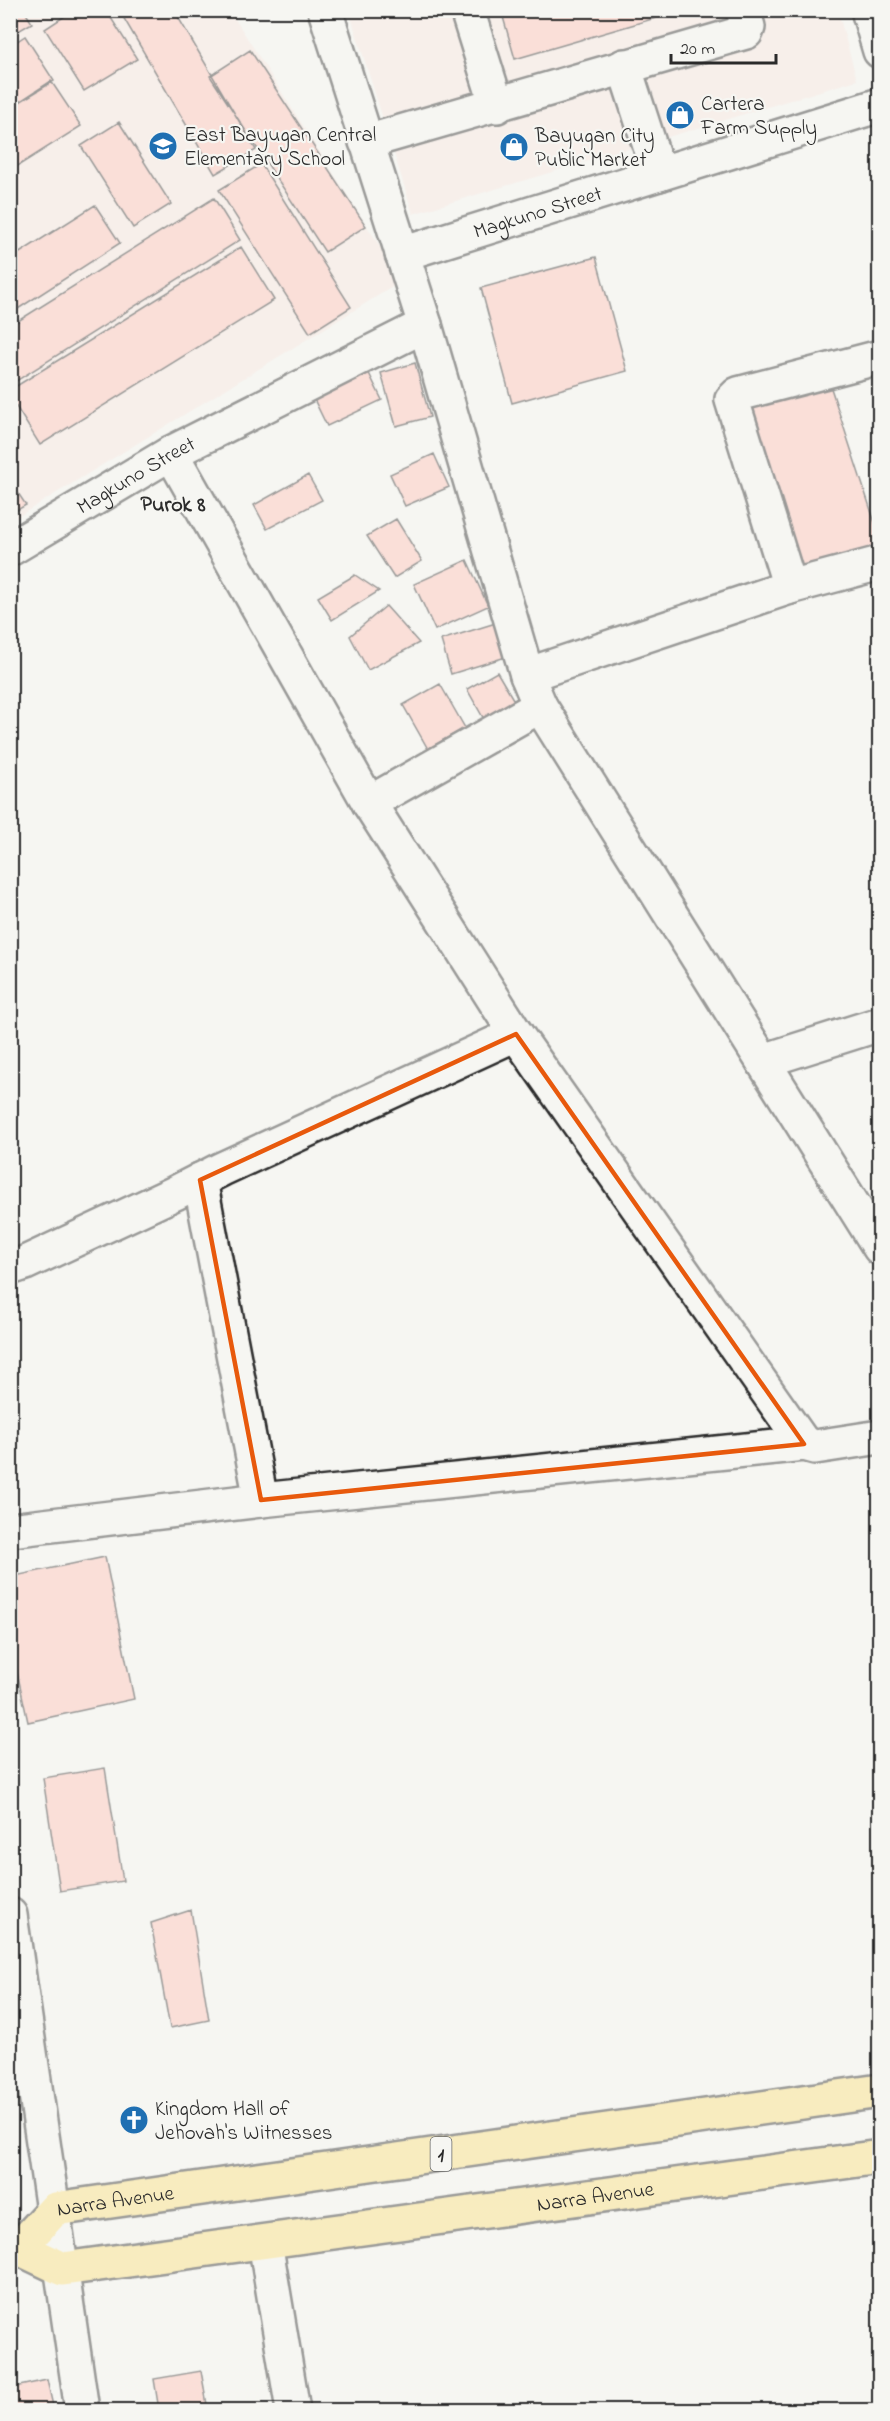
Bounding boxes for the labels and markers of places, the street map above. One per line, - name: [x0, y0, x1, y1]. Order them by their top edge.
- place label: Cartera Farm Supply: [700, 90, 817, 146]
- shop icon: Cartera Farm Supply: [664, 99, 696, 131]
- place label: East Bayugan Central Elementary School: [184, 121, 376, 177]
- place label: Bayugan City Public Market: [534, 122, 655, 176]
- school or university icon: East Bayugan Central Elementary School: [147, 130, 179, 162]
- shop icon: Bayugan City Public Market: [498, 131, 530, 163]
- place label: Kingdom Hall of Jehovah's Witnesses: [155, 2095, 333, 2149]
- church icon: Kingdom Hall of Jehovah's Witnesses: [118, 2104, 150, 2136]

